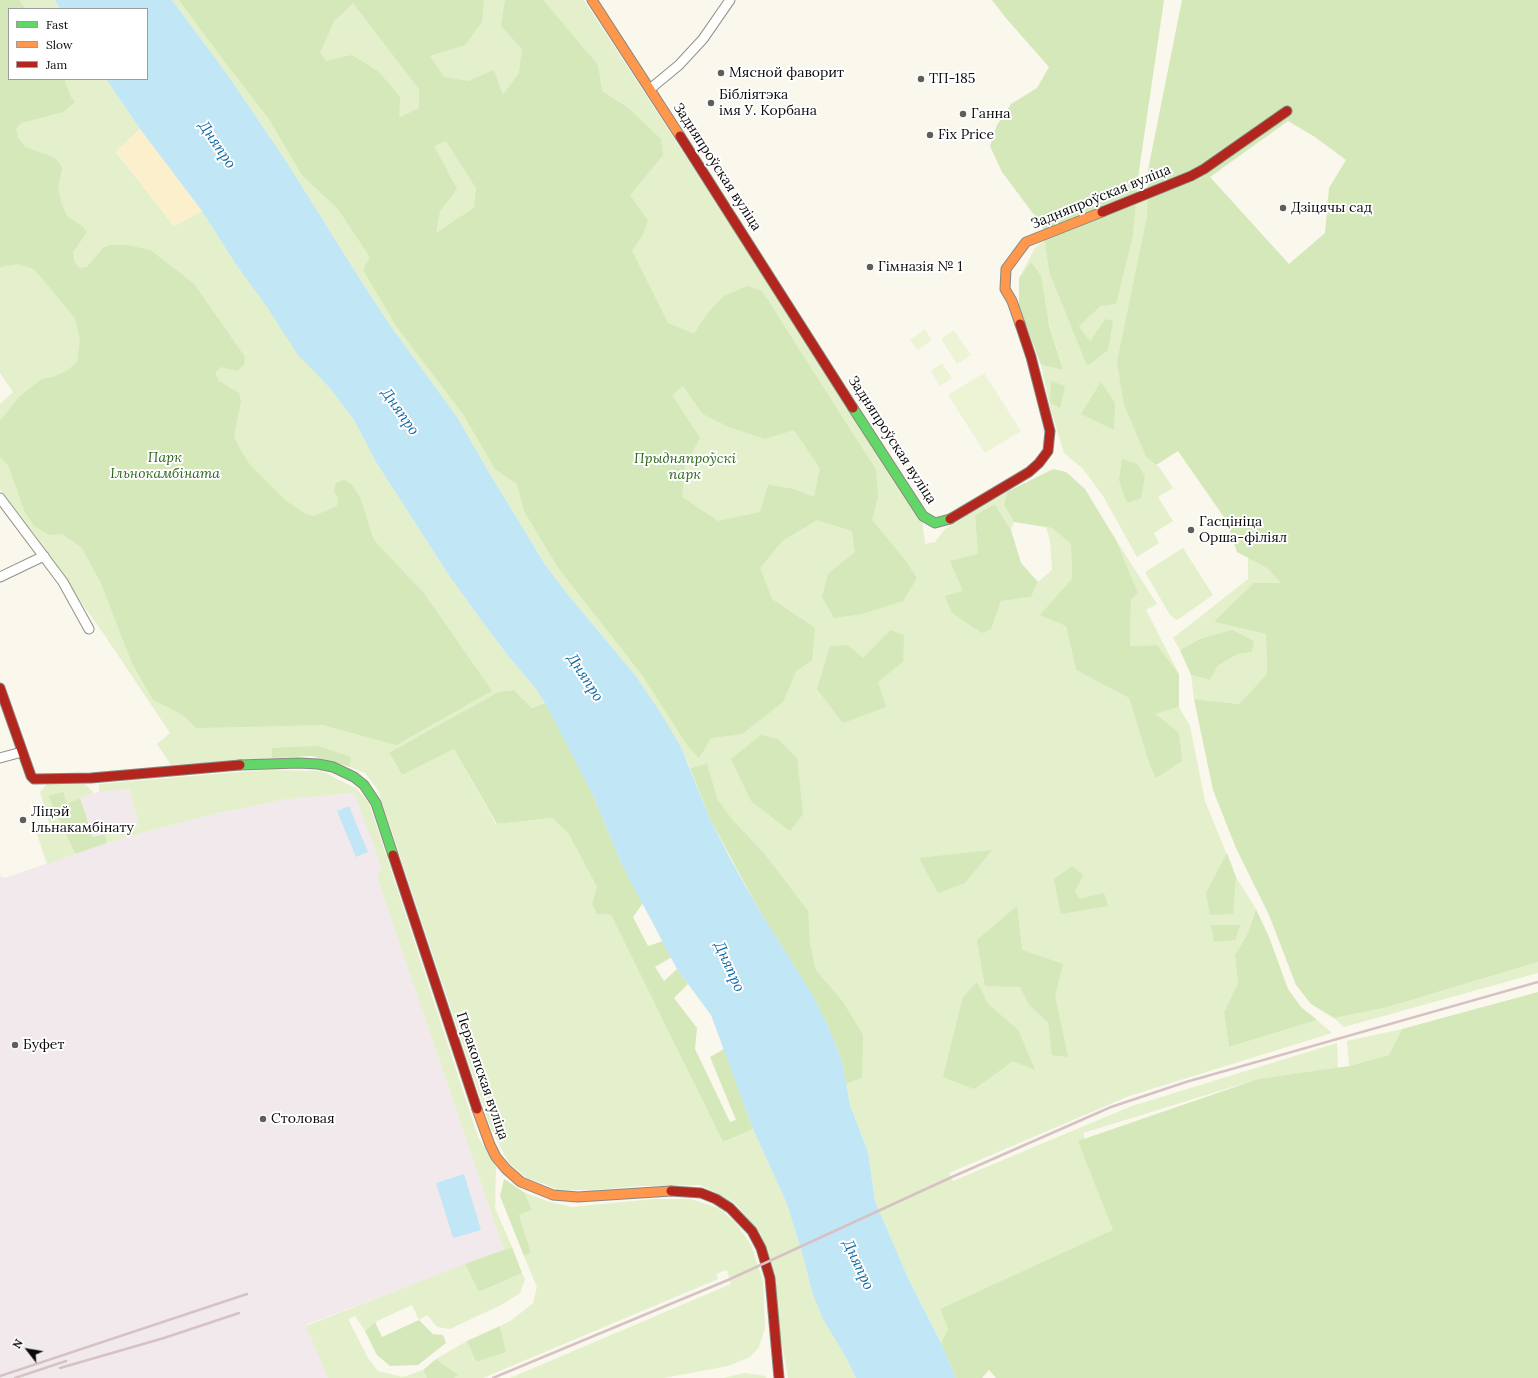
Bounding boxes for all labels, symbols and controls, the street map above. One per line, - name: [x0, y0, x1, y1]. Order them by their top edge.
- legend: [8, 8, 148, 80]
- text: Fast: [46, 17, 69, 32]
- text: Slow: [46, 37, 73, 52]
- text: Jam: [46, 57, 67, 72]
- place label: Мясной фаворит: [729, 65, 844, 81]
- marker: Мясной фаворит: [716, 68, 726, 78]
- place label: ТП-185: [929, 71, 975, 87]
- marker: ТП-185: [916, 74, 926, 84]
- place label: Бібліятэка імя У. Корбана: [719, 87, 817, 120]
- marker: Бібліятэка імя У. Корбана: [706, 98, 716, 108]
- street label: Задняпроўская вуліца: [669, 100, 765, 234]
- place label: Ганна: [971, 106, 1011, 122]
- marker: Ганна: [958, 109, 968, 119]
- water label: Дняпро: [195, 118, 239, 172]
- place label: Fix Price: [938, 127, 994, 143]
- marker: Fix Price: [925, 130, 935, 140]
- street label: Задняпроўская вуліца: [1029, 161, 1173, 233]
- place label: Дзіцячы сад: [1291, 200, 1372, 216]
- marker: Дзіцячы сад: [1278, 203, 1288, 213]
- place label: Гімназія № 1: [878, 259, 963, 275]
- marker: Гімназія № 1: [865, 262, 875, 272]
- street label: Задняпроўская вуліца: [844, 373, 940, 507]
- water label: Дняпро: [377, 385, 423, 439]
- park label: Парк Ільнокамбіната: [110, 450, 220, 482]
- park label: Прыдняпроўскі парк: [634, 451, 736, 484]
- place label: Гасцініца Орша-філіял: [1199, 514, 1287, 546]
- marker: Гасцініца Орша-філіял: [1186, 525, 1196, 535]
- water label: Дняпро: [563, 651, 607, 705]
- place label: Ліцэй Ільнакамбінату: [31, 804, 134, 836]
- marker: Ліцэй Ільнакамбінату: [18, 815, 28, 825]
- water label: Дняпро: [710, 939, 748, 995]
- street label: Перакопская вуліца: [452, 1010, 512, 1142]
- place label: Буфет: [23, 1037, 64, 1053]
- marker: Буфет: [10, 1040, 20, 1050]
- place label: Столовая: [271, 1111, 335, 1127]
- marker: Столовая: [258, 1114, 268, 1124]
- water label: Дняпро: [839, 1237, 877, 1293]
- north arrow: [8, 1330, 48, 1370]
- text: N: [10, 1337, 26, 1351]

